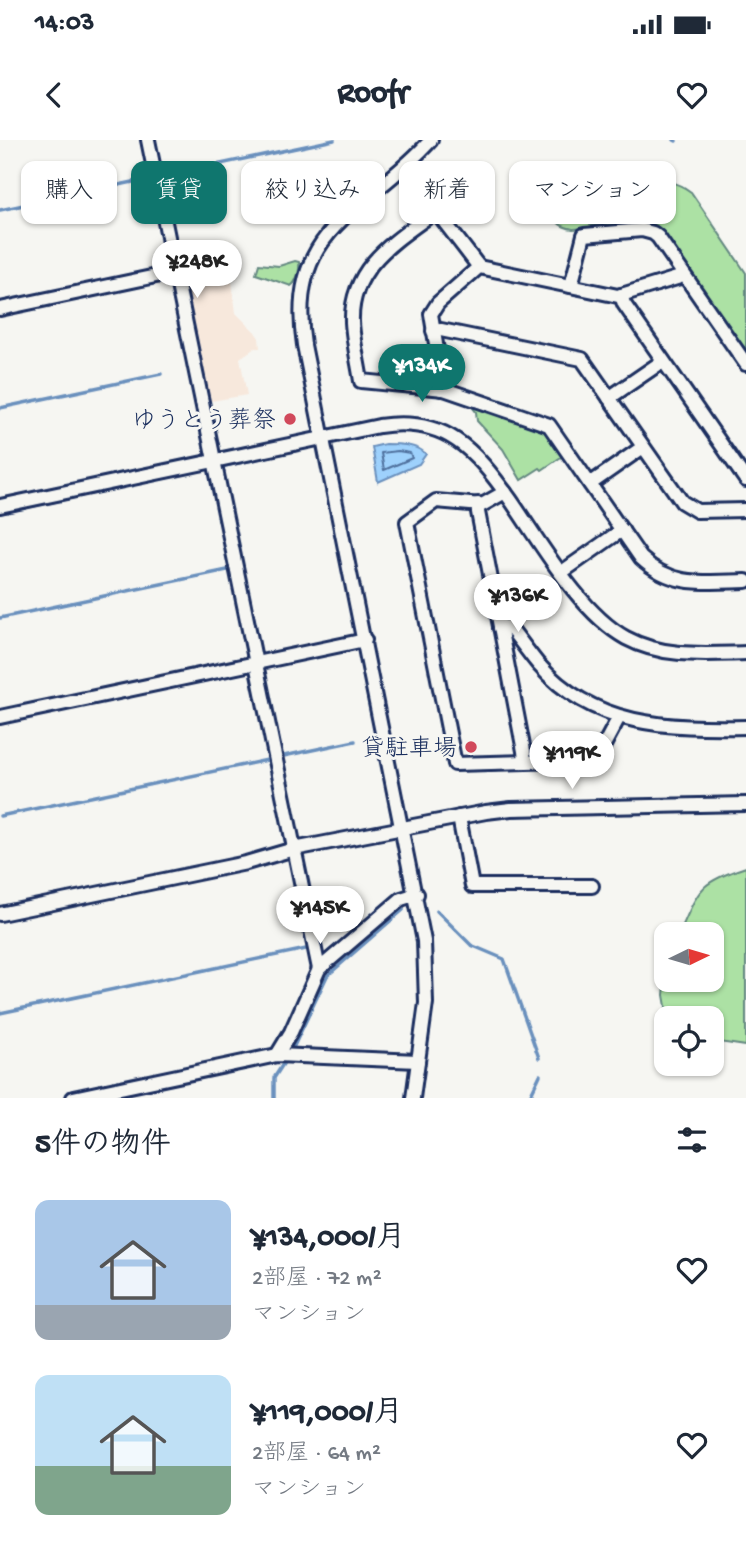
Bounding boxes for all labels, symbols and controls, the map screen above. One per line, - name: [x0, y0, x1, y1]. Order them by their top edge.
- text: 14:03: [35, 9, 94, 40]
- icon: back: [35, 76, 73, 114]
- text: Roofr: [337, 76, 409, 114]
- icon: heart: [673, 76, 711, 114]
- chip: 購入: [21, 161, 117, 224]
- chip: 賃貸: [131, 161, 227, 224]
- chip: 絞り込み: [241, 161, 385, 224]
- chip: 新着: [399, 161, 495, 224]
- chip: マンション: [509, 161, 676, 224]
- pin: ¥248K: [148, 240, 246, 300]
- text: ¥248K: [168, 249, 226, 276]
- pin: ¥134K: [373, 344, 471, 404]
- text: ¥134K: [394, 353, 450, 380]
- place label: ゆうとう葬祭: [132, 407, 276, 437]
- marker: ゆうとう葬祭: [282, 411, 298, 427]
- pin: ¥136K: [469, 574, 567, 634]
- text: ¥136K: [490, 583, 546, 610]
- pin: ¥119K: [523, 732, 621, 791]
- place label: 貸駐車場: [361, 735, 457, 765]
- marker: 貸駐車場: [463, 739, 479, 755]
- text: ¥119K: [545, 740, 599, 767]
- pin: ¥145K: [271, 886, 369, 946]
- text: ¥145K: [292, 895, 348, 922]
- north arrow: [654, 922, 724, 992]
- map controls: [654, 922, 724, 1076]
- button: locate: [654, 1006, 724, 1076]
- icon: filters: [673, 1121, 711, 1159]
- text: 5件の物件: [35, 1129, 171, 1164]
- text: ¥134,000/月: [252, 1222, 406, 1257]
- icon: home: [91, 1228, 175, 1312]
- icon: heart: [673, 1251, 711, 1289]
- text: 2部屋 · 72 m²: [252, 1266, 382, 1293]
- text: マンション: [252, 1302, 366, 1329]
- text: ¥119,000/月: [252, 1397, 403, 1432]
- icon: home: [91, 1403, 175, 1487]
- icon: heart: [673, 1426, 711, 1464]
- text: 2部屋 · 64 m²: [252, 1441, 381, 1468]
- text: マンション: [252, 1477, 366, 1504]

